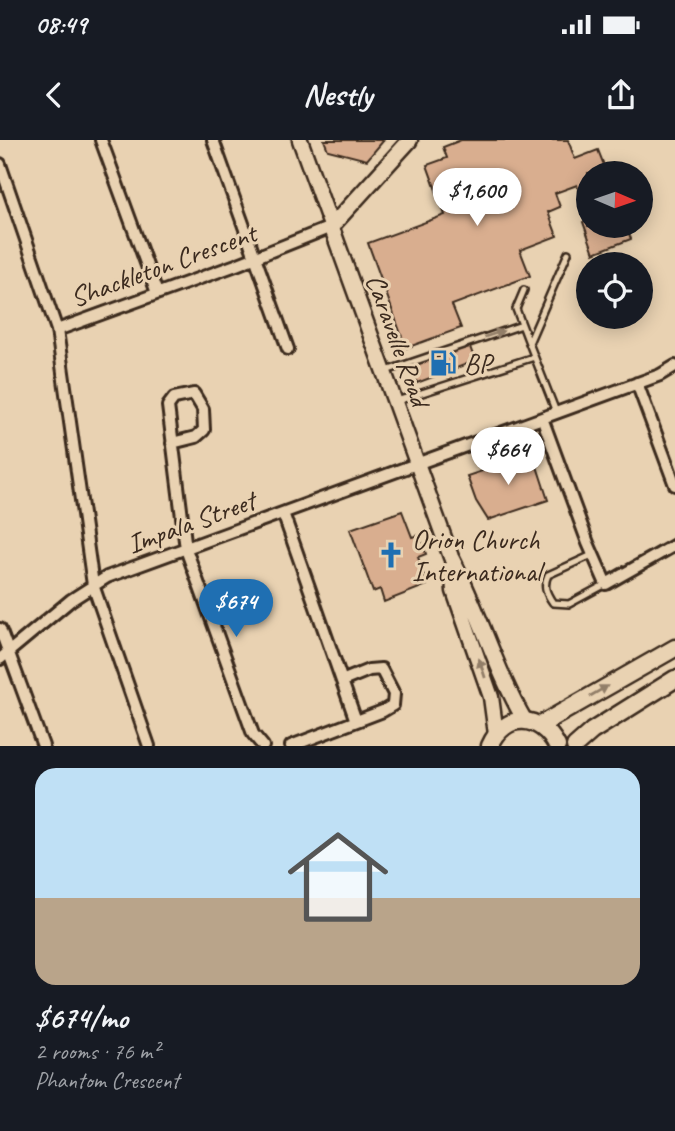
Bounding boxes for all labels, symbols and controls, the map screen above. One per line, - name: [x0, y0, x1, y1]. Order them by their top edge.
- text: 08:49: [35, 8, 87, 41]
- text: Nestly: [303, 74, 372, 115]
- icon: back: [35, 76, 73, 114]
- icon: share: [602, 76, 640, 114]
- north arrow: [576, 161, 653, 238]
- map controls: [576, 161, 653, 329]
- pin: $1,600: [420, 168, 534, 228]
- text: $1,600: [449, 176, 505, 205]
- street label: Shackleton Crescent: [65, 214, 263, 315]
- button: locate: [576, 252, 653, 329]
- street label: Caravelle Road: [358, 269, 439, 414]
- one-way arrow: [484, 328, 505, 338]
- place label: BP: [464, 346, 495, 381]
- fuel station icon: BP: [428, 348, 458, 378]
- pin: $664: [467, 428, 549, 487]
- text: $664: [487, 435, 529, 464]
- street label: Impala Street: [122, 481, 263, 561]
- place label: Orion Church International: [412, 522, 546, 589]
- church icon: Orion Church International: [376, 540, 406, 570]
- pin: $674: [195, 580, 277, 639]
- text: $674: [215, 587, 257, 616]
- one-way arrow: [476, 657, 486, 678]
- one-way arrow: [590, 685, 609, 697]
- icon: home: [275, 814, 401, 940]
- text: $674/mo: [35, 999, 128, 1037]
- text: 2 rooms · 76 m²: [35, 1037, 159, 1066]
- text: Phantom Crescent: [35, 1066, 179, 1095]

